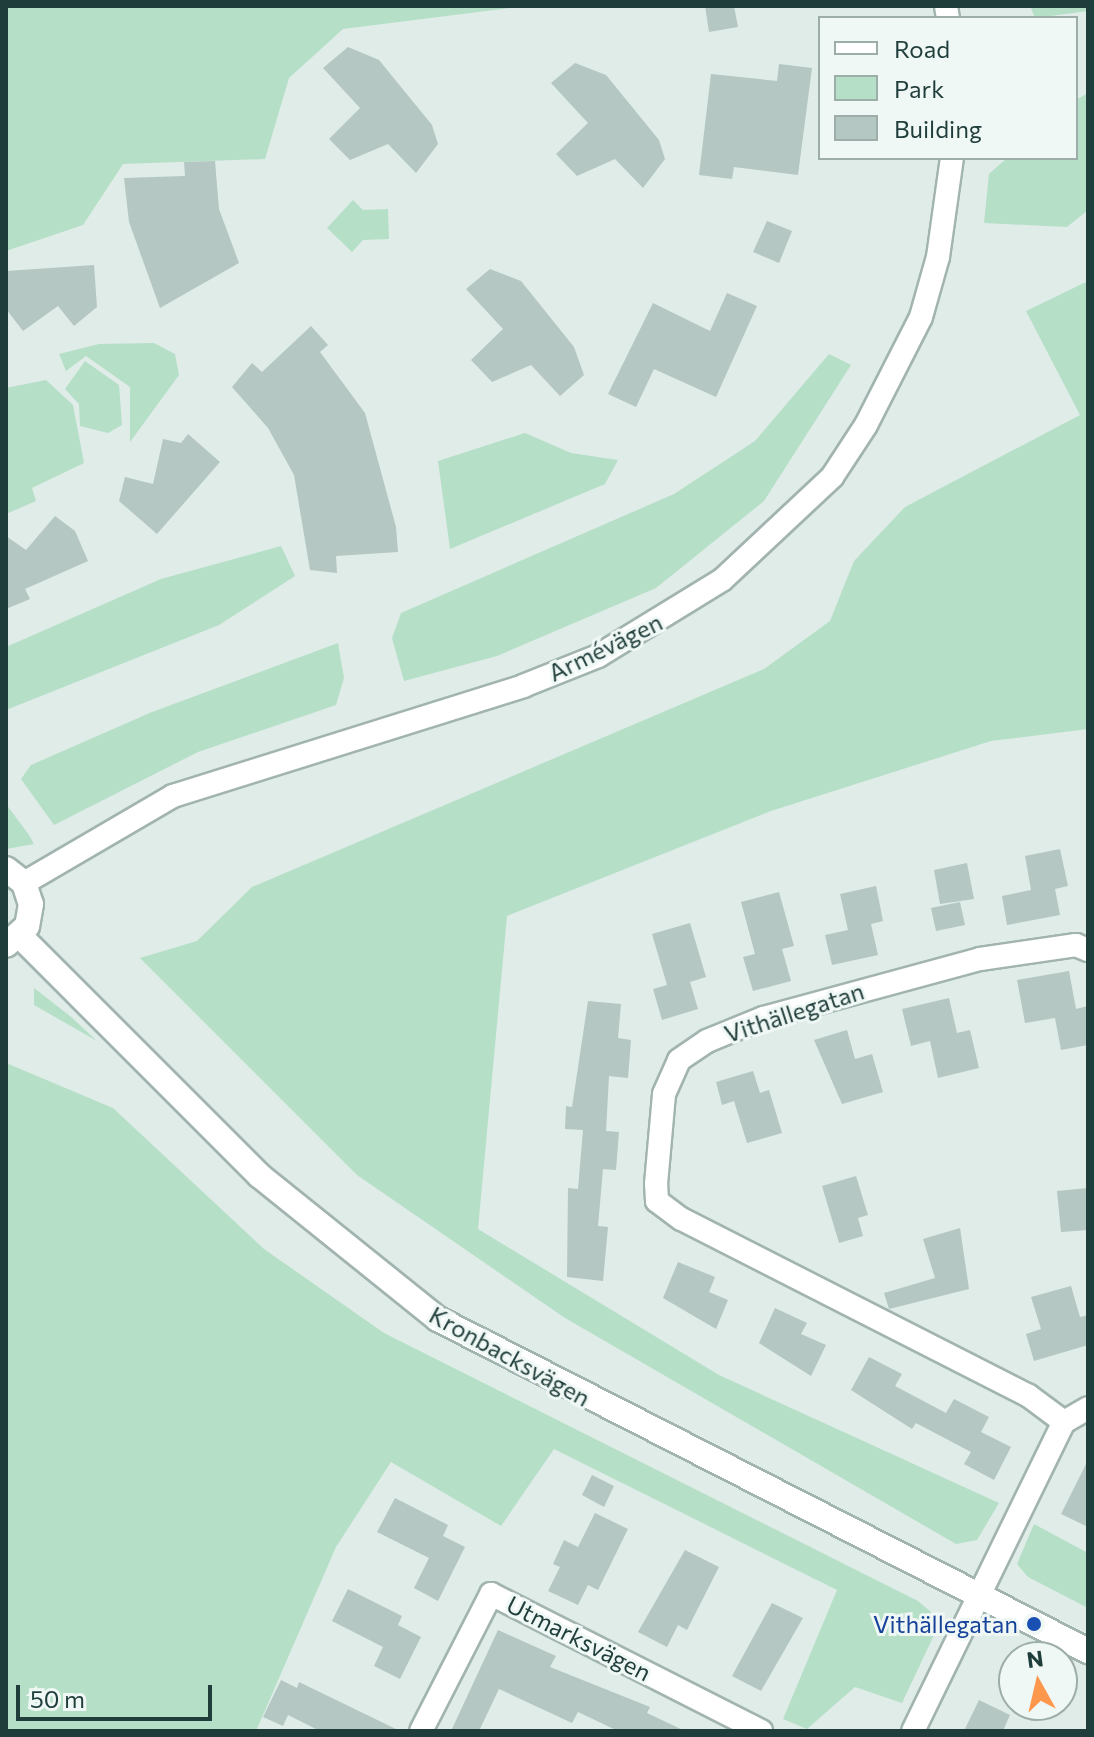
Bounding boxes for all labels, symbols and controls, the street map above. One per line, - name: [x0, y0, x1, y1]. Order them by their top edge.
- legend: [818, 16, 1078, 160]
- text: Road: [894, 34, 950, 63]
- text: Park: [894, 74, 944, 103]
- text: Building: [894, 114, 982, 143]
- street label: Armévägen: [543, 607, 667, 687]
- street label: Vithällegatan: [721, 976, 867, 1048]
- street label: Kronbacksvägen: [425, 1300, 595, 1412]
- street label: Utmarksvägen: [502, 1589, 656, 1687]
- place label: Vithällegatan: [873, 1610, 1018, 1638]
- marker: Vithällegatan: [1025, 1615, 1043, 1633]
- north arrow: [998, 1641, 1078, 1721]
- text: N: [1025, 1644, 1045, 1673]
- scale bar: [20, 1669, 216, 1719]
- text: 50 m: [30, 1684, 85, 1713]

